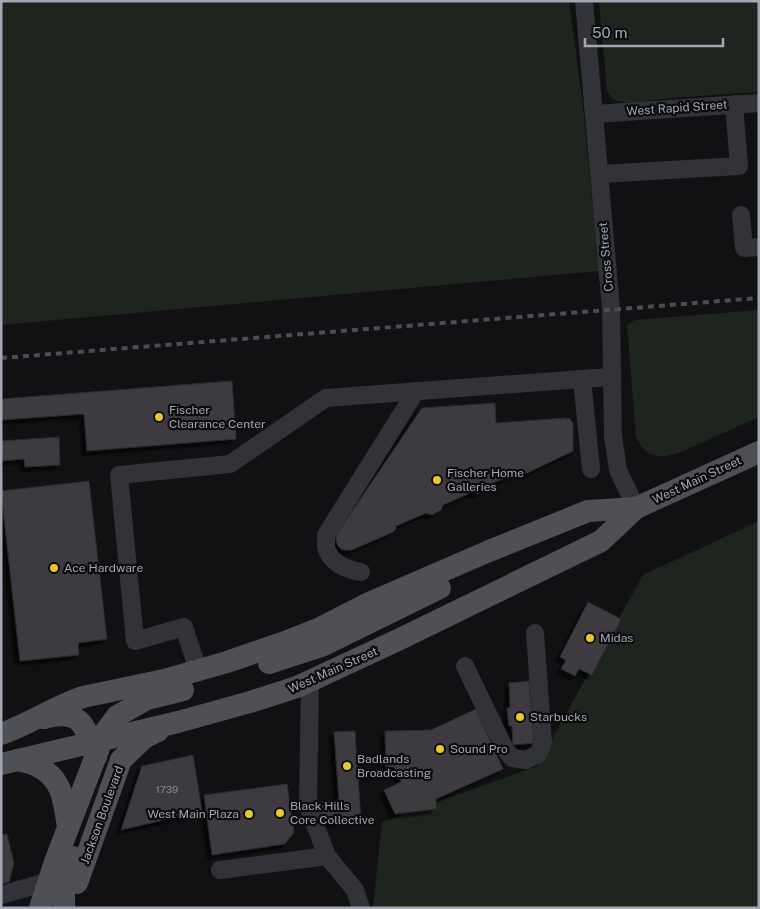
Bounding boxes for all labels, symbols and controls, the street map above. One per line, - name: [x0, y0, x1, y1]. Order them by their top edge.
- scale bar: [585, 15, 722, 47]
- text: 50 m: [592, 24, 627, 41]
- street label: West Rapid Street: [626, 97, 728, 119]
- street label: Cross Street: [596, 221, 616, 292]
- place label: Fischer Clearance Center: [169, 403, 266, 431]
- marker: Fischer Clearance Center: [153, 411, 165, 423]
- street label: West Main Street: [650, 453, 744, 507]
- place label: Fischer Home Galleries: [447, 466, 524, 494]
- marker: Fischer Home Galleries: [431, 474, 443, 486]
- place label: Ace Hardware: [64, 561, 143, 575]
- marker: Ace Hardware: [48, 562, 60, 574]
- place label: Midas: [600, 631, 633, 645]
- marker: Midas: [584, 632, 596, 644]
- street label: West Main Street: [286, 644, 380, 696]
- place label: Starbucks: [530, 710, 587, 724]
- marker: Starbucks: [514, 711, 526, 723]
- place label: Sound Pro: [450, 742, 508, 756]
- marker: Sound Pro: [434, 743, 446, 755]
- place label: Badlands Broadcasting: [357, 752, 431, 780]
- marker: Badlands Broadcasting: [341, 760, 353, 772]
- street label: Jackson Boulevard: [78, 764, 126, 866]
- house number: 1739: [156, 783, 178, 795]
- place label: Black Hills Core Collective: [290, 799, 375, 827]
- place label: West Main Plaza: [147, 807, 239, 821]
- marker: Black Hills Core Collective: [274, 807, 286, 819]
- marker: West Main Plaza: [243, 808, 255, 820]

